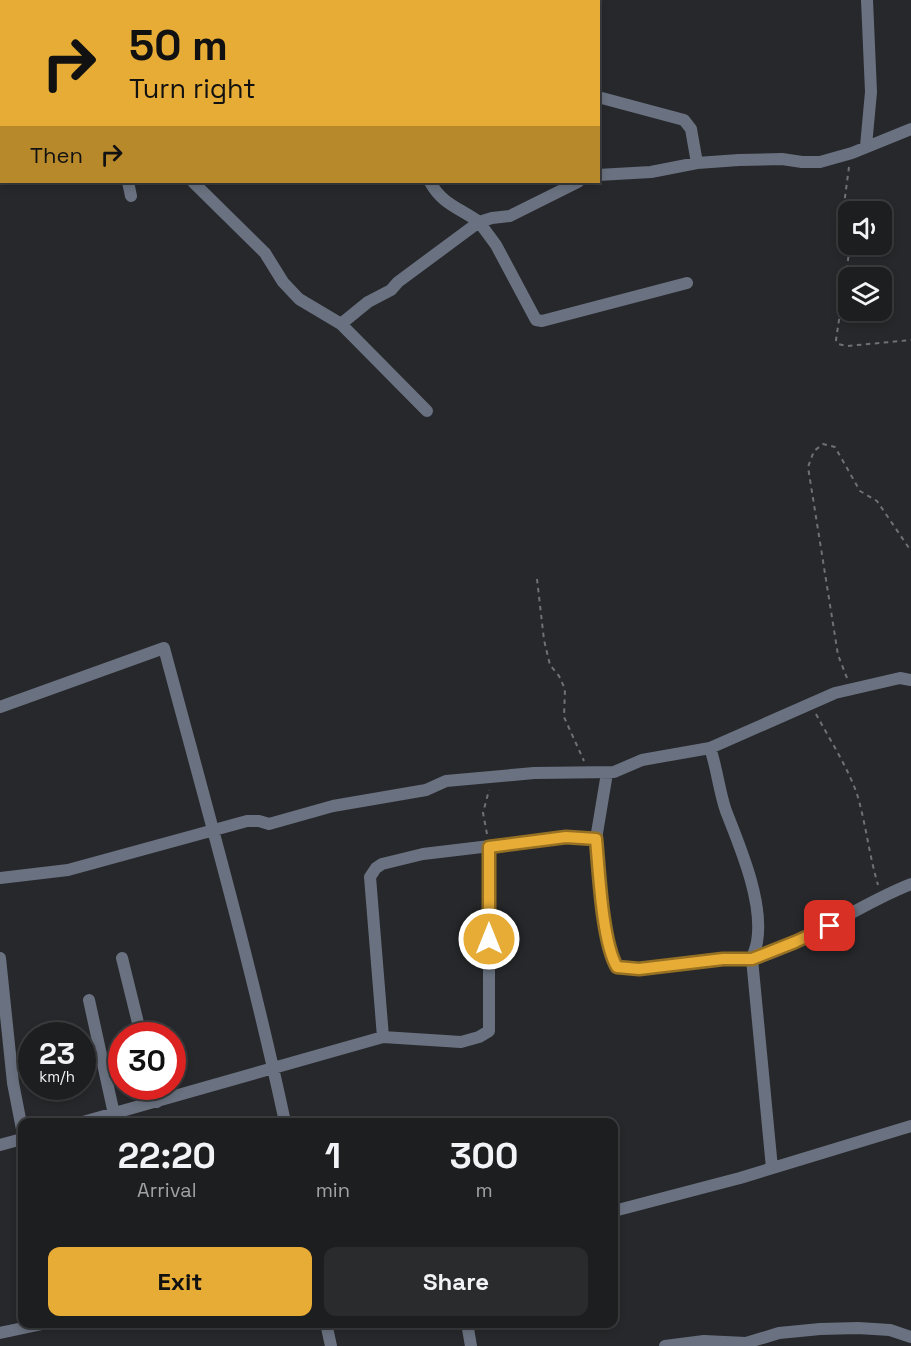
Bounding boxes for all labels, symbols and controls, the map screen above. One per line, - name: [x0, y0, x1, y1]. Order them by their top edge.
- text: 50 m: [129, 19, 228, 72]
- icon: right: [30, 24, 108, 102]
- text: Turn right: [129, 71, 256, 106]
- icon: right: [95, 138, 128, 171]
- text: Then: [30, 141, 83, 169]
- map controls: [838, 201, 892, 321]
- button: sound: [838, 201, 892, 255]
- button: layers: [838, 267, 892, 321]
- pin: [804, 900, 855, 951]
- position arrow: [457, 907, 521, 971]
- icon: arrive: [813, 909, 846, 942]
- speed limit sign: 30: [108, 1022, 186, 1100]
- text: 23: [39, 1034, 75, 1073]
- text: km/h: [39, 1067, 75, 1086]
- text: 22:20: [118, 1133, 216, 1179]
- text: 1: [325, 1133, 341, 1179]
- text: 300: [450, 1133, 518, 1179]
- text: Arrival: [137, 1177, 197, 1203]
- text: min: [316, 1177, 350, 1203]
- text: m: [475, 1177, 493, 1203]
- button: Exit: [48, 1247, 312, 1316]
- button: Share: [324, 1247, 588, 1316]

